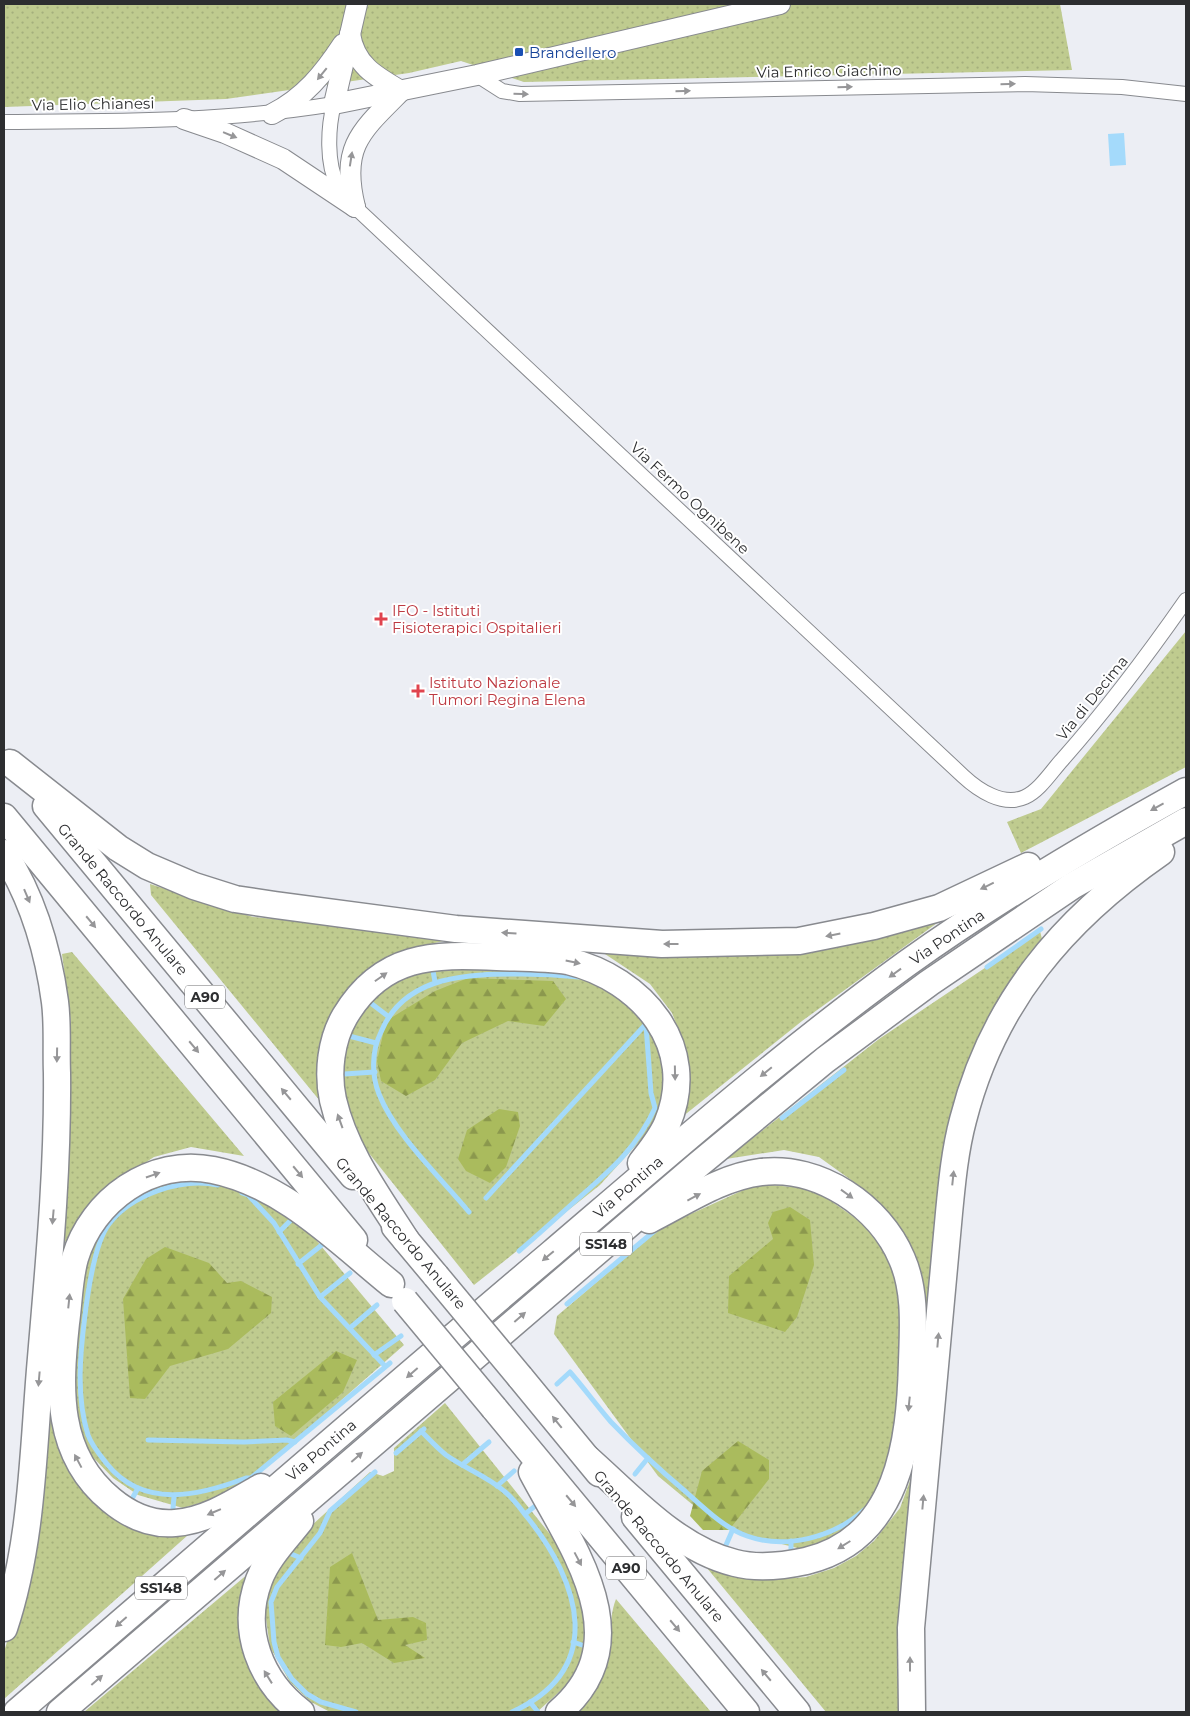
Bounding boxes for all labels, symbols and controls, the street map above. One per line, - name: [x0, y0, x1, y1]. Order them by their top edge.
- place label: Brandellero: [529, 43, 616, 62]
- marker: Brandellero: [513, 46, 525, 58]
- street label: Via Enrico Giachino: [756, 60, 902, 82]
- one-way arrow: [316, 67, 327, 80]
- one-way arrow: [1000, 80, 1016, 88]
- one-way arrow: [838, 83, 854, 91]
- one-way arrow: [675, 86, 691, 94]
- one-way arrow: [513, 90, 529, 98]
- street label: Via Elio Chianesi: [31, 93, 155, 115]
- one-way arrow: [223, 132, 237, 140]
- one-way arrow: [347, 150, 355, 166]
- street label: Via Fermo Ognibene: [626, 438, 754, 558]
- place label: IFO - Istituti Fisioterapici Ospitalieri: [392, 601, 562, 637]
- marker: IFO - Istituti Fisioterapici Ospitalieri: [374, 612, 388, 626]
- street label: Via di Decima: [1052, 652, 1132, 744]
- place label: Istituto Nazionale Tumori Regina Elena: [429, 673, 586, 709]
- marker: Istituto Nazionale Tumori Regina Elena: [411, 684, 425, 698]
- one-way arrow: [1150, 803, 1163, 812]
- street label: Grande Raccordo Anulare: [54, 819, 192, 979]
- one-way arrow: [980, 882, 994, 890]
- one-way arrow: [23, 889, 31, 903]
- street label: Via Pontina: [906, 905, 988, 969]
- one-way arrow: [85, 915, 96, 928]
- one-way arrow: [501, 928, 517, 936]
- one-way arrow: [826, 931, 841, 939]
- one-way arrow: [663, 940, 679, 948]
- one-way arrow: [565, 959, 581, 967]
- one-way arrow: [889, 967, 902, 978]
- one-way arrow: [374, 972, 387, 982]
- road number: A90: [185, 986, 225, 1009]
- one-way arrow: [189, 1040, 200, 1053]
- one-way arrow: [52, 1047, 60, 1063]
- one-way arrow: [671, 1066, 679, 1082]
- one-way arrow: [760, 1066, 773, 1077]
- one-way arrow: [280, 1088, 291, 1101]
- one-way arrow: [336, 1114, 343, 1129]
- street label: Via Pontina: [589, 1152, 667, 1222]
- street label: Grande Raccordo Anulare: [332, 1153, 470, 1313]
- one-way arrow: [293, 1165, 304, 1178]
- one-way arrow: [949, 1170, 957, 1186]
- one-way arrow: [146, 1171, 161, 1178]
- one-way arrow: [840, 1189, 854, 1199]
- one-way arrow: [687, 1192, 701, 1201]
- one-way arrow: [48, 1209, 56, 1225]
- road number: SS148: [580, 1232, 632, 1256]
- one-way arrow: [542, 1250, 555, 1261]
- one-way arrow: [65, 1293, 73, 1309]
- one-way arrow: [513, 1312, 526, 1323]
- one-way arrow: [934, 1332, 942, 1348]
- one-way arrow: [405, 1367, 418, 1378]
- one-way arrow: [35, 1371, 43, 1387]
- one-way arrow: [905, 1396, 913, 1412]
- street label: Via Pontina: [282, 1415, 360, 1485]
- one-way arrow: [551, 1416, 562, 1429]
- one-way arrow: [350, 1452, 363, 1463]
- one-way arrow: [74, 1454, 83, 1468]
- street label: Grande Raccordo Anulare: [590, 1466, 728, 1626]
- one-way arrow: [919, 1493, 927, 1509]
- one-way arrow: [565, 1494, 576, 1507]
- one-way arrow: [207, 1508, 221, 1516]
- one-way arrow: [837, 1540, 850, 1549]
- one-way arrow: [574, 1552, 583, 1565]
- road number: A90: [606, 1556, 646, 1580]
- one-way arrow: [213, 1569, 226, 1580]
- road number: SS148: [135, 1576, 187, 1600]
- one-way arrow: [115, 1617, 128, 1628]
- one-way arrow: [669, 1619, 680, 1632]
- one-way arrow: [906, 1655, 914, 1671]
- one-way arrow: [761, 1668, 772, 1681]
- one-way arrow: [263, 1670, 273, 1683]
- one-way arrow: [90, 1675, 103, 1686]

